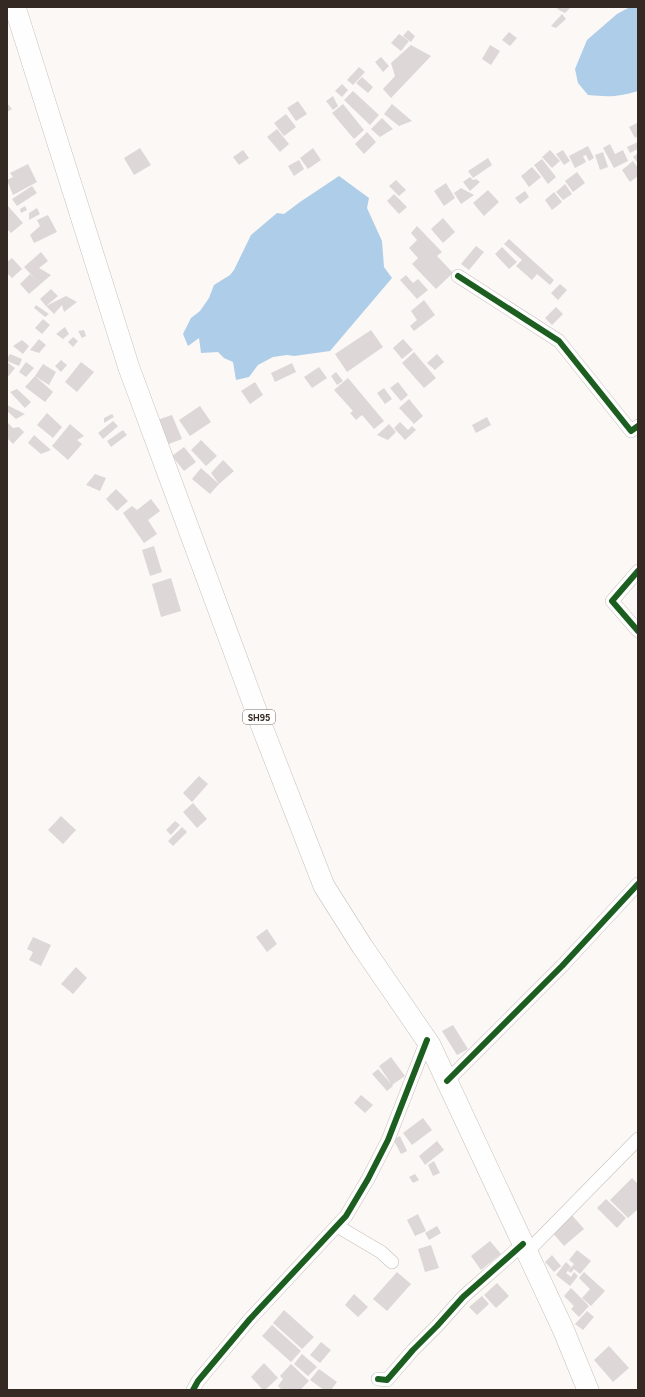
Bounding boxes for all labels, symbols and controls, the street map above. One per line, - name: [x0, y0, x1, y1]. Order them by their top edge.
- road number: SH95: [243, 710, 275, 724]

